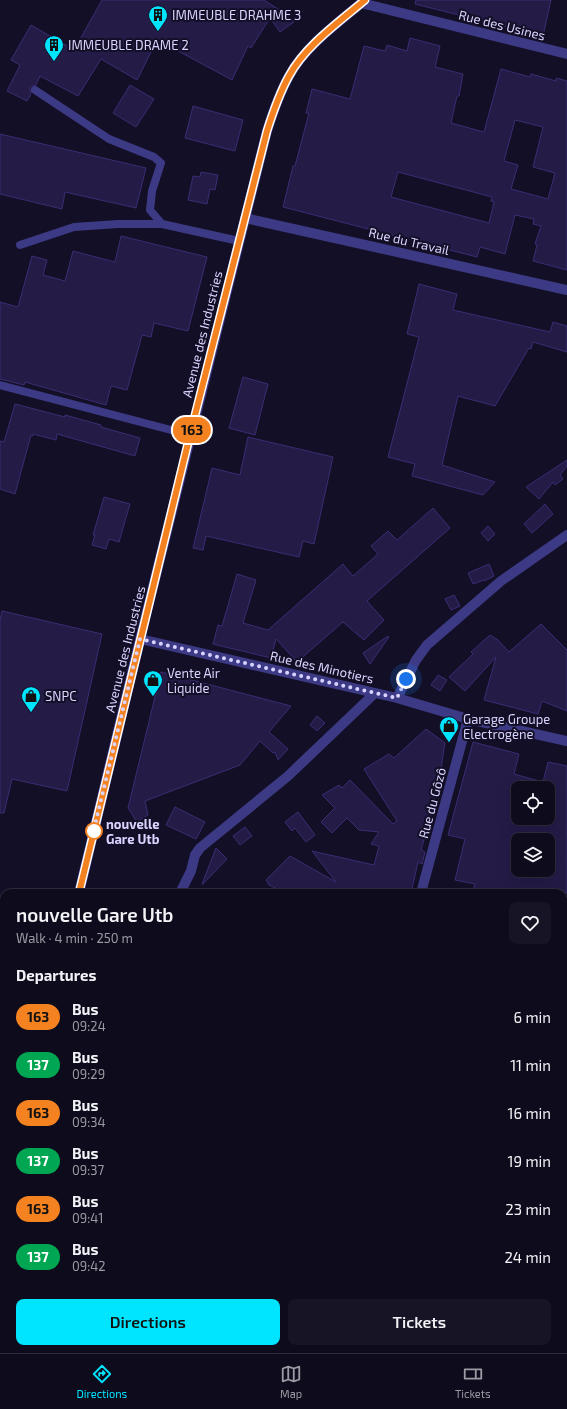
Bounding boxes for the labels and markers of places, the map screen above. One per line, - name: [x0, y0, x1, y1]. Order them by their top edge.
- building icon: IMMEUBLE DRAHME 3: [147, 4, 169, 32]
- place label: IMMEUBLE DRAHME 3: [172, 7, 301, 23]
- building icon: IMMEUBLE DRAME 2: [43, 34, 65, 62]
- place label: IMMEUBLE DRAME 2: [68, 37, 189, 53]
- place label: Vente Air Liquide: [167, 665, 220, 696]
- shop icon: Vente Air Liquide: [142, 669, 164, 697]
- shop icon: SNPC: [20, 685, 42, 713]
- place label: SNPC: [45, 688, 77, 704]
- place label: Garage Groupe Electrogène: [463, 711, 550, 742]
- shop icon: Garage Groupe Electrogène: [438, 715, 460, 743]
- place label: nouvelle Gare Utb: [106, 816, 160, 847]
- marker: nouvelle Gare Utb: [85, 822, 103, 840]

